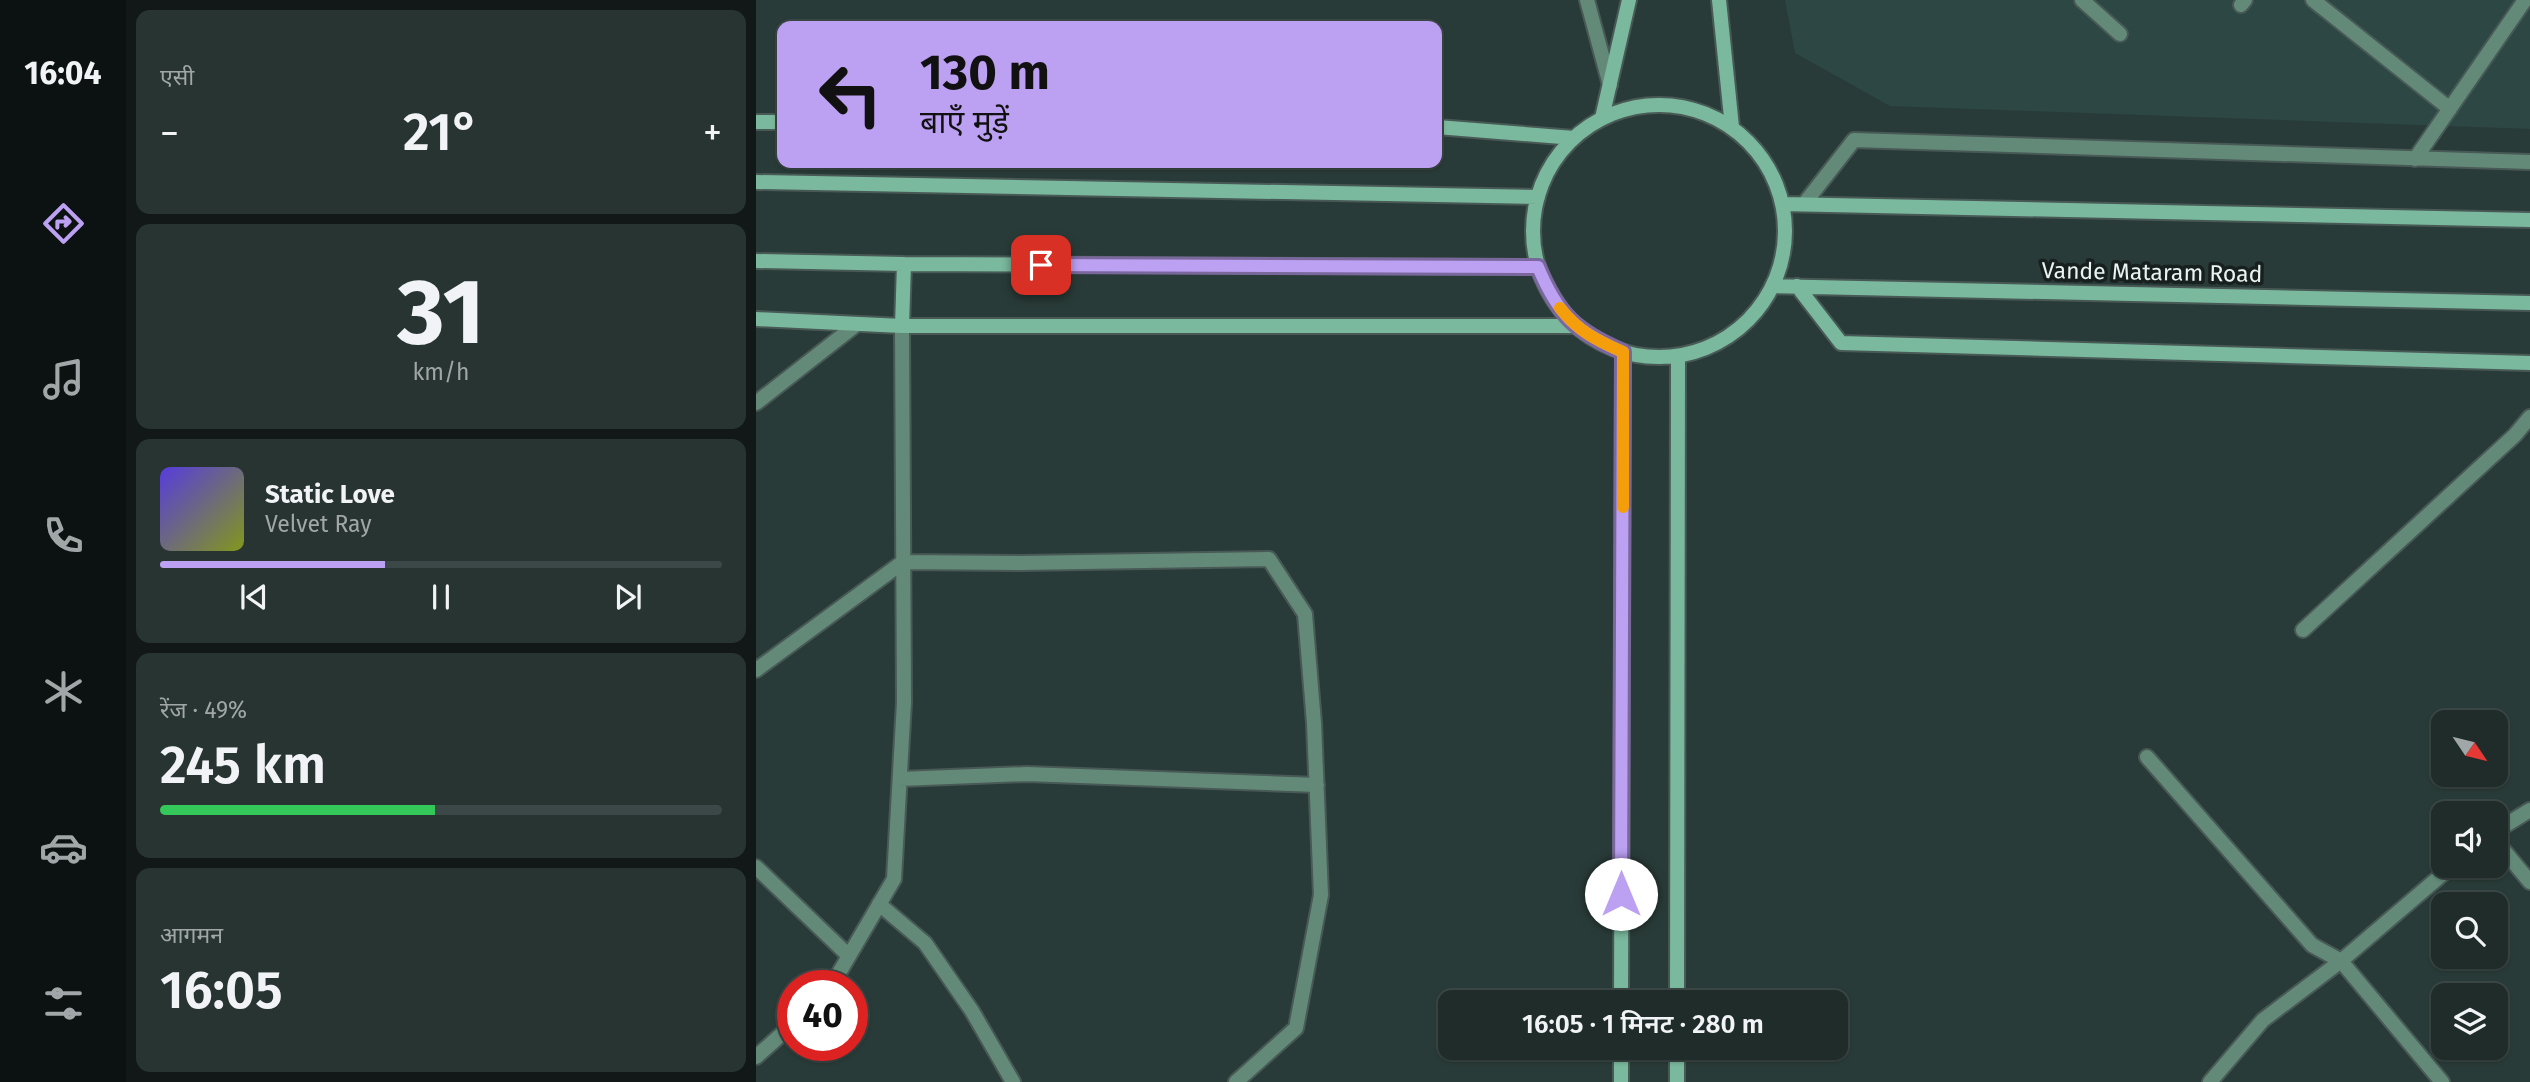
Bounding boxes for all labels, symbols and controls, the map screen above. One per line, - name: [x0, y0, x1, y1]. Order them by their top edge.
- text: 130 m: [920, 43, 1050, 102]
- icon: left: [805, 49, 896, 140]
- text: 16:04: [24, 54, 102, 92]
- text: एसी: [160, 63, 194, 91]
- text: 21°: [403, 101, 479, 164]
- text: बाएँ मुड़ें: [920, 103, 1009, 141]
- text: −: [160, 110, 179, 156]
- text: +: [703, 110, 722, 156]
- icon: directions: [39, 199, 88, 248]
- pin: [1011, 235, 1071, 295]
- icon: arrive: [1022, 246, 1060, 284]
- street label: Vande Mataram Road: [2041, 256, 2263, 288]
- text: 31: [397, 258, 485, 367]
- icon: music: [39, 355, 88, 404]
- text: km/h: [413, 358, 469, 386]
- text: Static Love: [265, 479, 395, 510]
- text: Velvet Ray: [265, 510, 372, 538]
- icon: phone: [39, 511, 88, 560]
- icon: previous: [235, 578, 273, 616]
- icon: pause: [422, 578, 460, 616]
- icon: next: [609, 578, 647, 616]
- icon: climate: [39, 667, 88, 716]
- text: रेंज · 49%: [160, 696, 247, 724]
- north arrow: [2431, 710, 2508, 788]
- map controls: [2431, 710, 2508, 1060]
- text: 245 km: [160, 734, 326, 797]
- button: sound: [2431, 801, 2508, 878]
- icon: car: [39, 823, 88, 872]
- position arrow: [1584, 857, 1658, 931]
- button: search: [2431, 892, 2508, 969]
- text: आगमन: [160, 921, 223, 949]
- text: 16:05: [160, 959, 283, 1022]
- speed limit sign: 40: [777, 970, 868, 1061]
- icon: filters: [39, 979, 88, 1028]
- button: layers: [2431, 983, 2508, 1060]
- text: 16:05 · 1 मिनट · 280 m: [1522, 1009, 1764, 1040]

